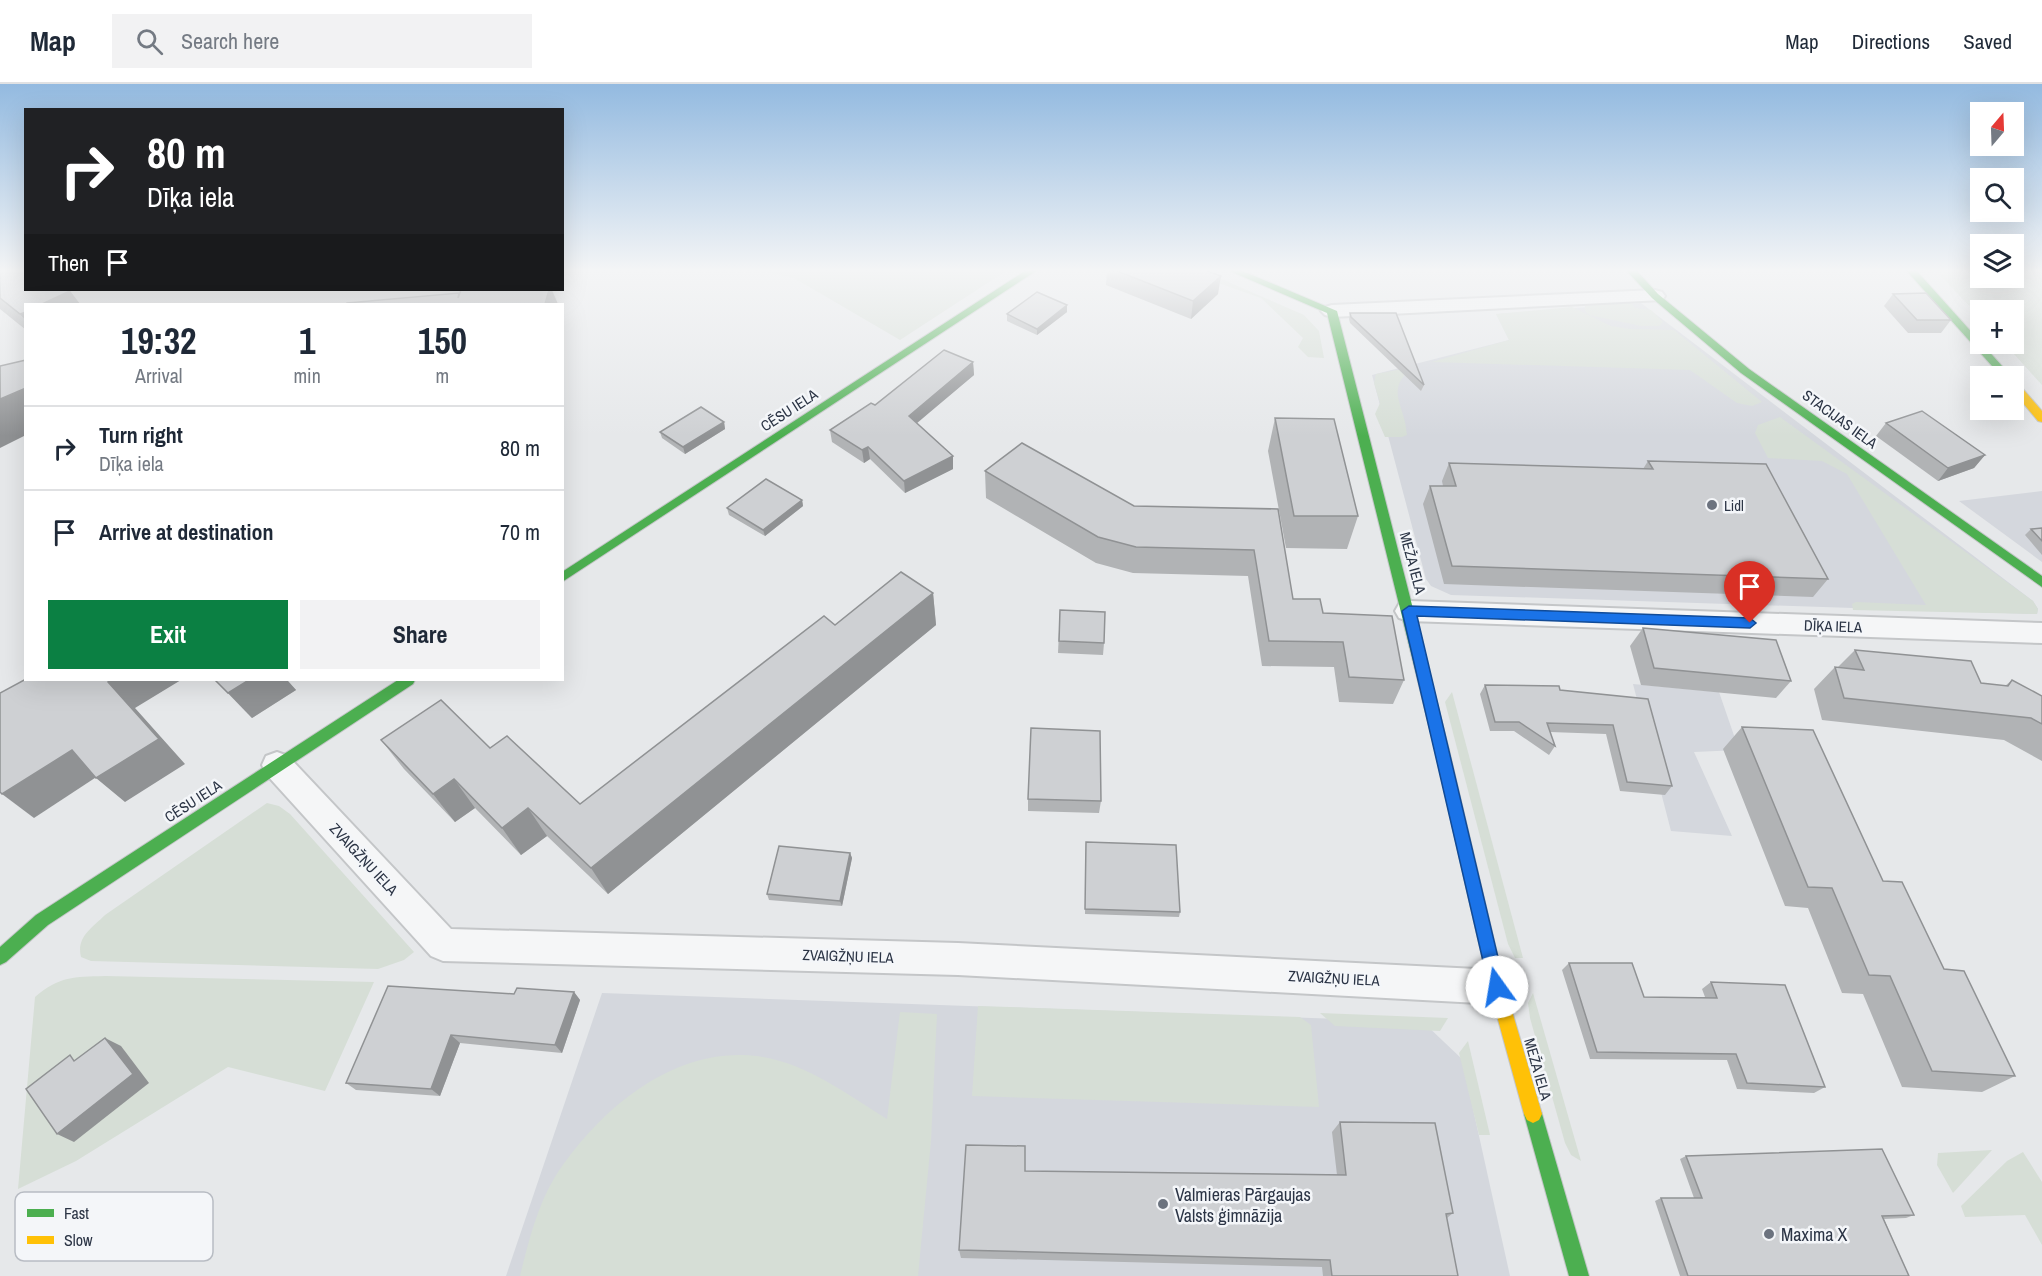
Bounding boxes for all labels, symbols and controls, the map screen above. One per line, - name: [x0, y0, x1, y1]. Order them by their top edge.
- search box: [112, 14, 532, 68]
- text: Map: [30, 22, 76, 60]
- icon: search: [133, 25, 166, 58]
- text: Search here: [181, 26, 279, 56]
- text: Map: [1785, 27, 1819, 56]
- text: Directions: [1852, 27, 1930, 56]
- text: Saved: [1963, 27, 2012, 56]
- north arrow: [1970, 102, 2024, 156]
- map controls: [1970, 102, 2024, 420]
- text: 80 m: [147, 125, 226, 181]
- icon: right: [48, 132, 126, 210]
- button: search: [1970, 168, 2024, 222]
- text: Dīķa iela: [147, 179, 234, 215]
- button: layers: [1970, 234, 2024, 288]
- icon: arrive: [101, 246, 134, 279]
- text: Then: [48, 248, 89, 278]
- button: +: [1970, 300, 2024, 354]
- text: 19:32: [121, 317, 196, 365]
- text: 1: [299, 317, 315, 365]
- text: 150: [418, 317, 467, 365]
- text: Arrival: [135, 362, 182, 389]
- text: min: [293, 362, 321, 389]
- text: m: [436, 362, 449, 389]
- button: −: [1970, 366, 2024, 420]
- street label: CĒSU IELA: [756, 383, 822, 436]
- street label: STACIJAS IELA: [1798, 385, 1882, 454]
- text: Turn right: [99, 420, 183, 450]
- icon: right: [48, 432, 81, 465]
- text: 80 m: [500, 433, 540, 463]
- text: Dīķa iela: [99, 450, 164, 477]
- place label: Lidl: [1724, 495, 1744, 516]
- marker: Lidl: [1705, 498, 1719, 512]
- icon: arrive: [48, 516, 81, 549]
- text: Arrive at destination: [99, 517, 273, 547]
- text: 70 m: [500, 517, 540, 547]
- street label: MEŽA IELA: [1395, 530, 1432, 597]
- pin: [1724, 561, 1775, 623]
- icon: arrive: [1733, 570, 1766, 603]
- button: Exit: [48, 600, 288, 669]
- button: Share: [300, 600, 540, 669]
- street label: DĪĶA IELA: [1804, 614, 1863, 638]
- street label: CĒSU IELA: [160, 774, 226, 827]
- street label: ZVAIGŽŅU IELA: [325, 818, 403, 900]
- street label: ZVAIGŽŅU IELA: [802, 944, 895, 968]
- position arrow: [1465, 955, 1529, 1019]
- street label: ZVAIGŽŅU IELA: [1288, 965, 1381, 991]
- street label: MEŽA IELA: [1519, 1036, 1557, 1103]
- place label: Valmieras Pārgaujas Valsts ģimnāzija: [1175, 1182, 1311, 1228]
- legend: [15, 1192, 213, 1261]
- marker: Valmieras Pārgaujas Valsts ģimnāzija: [1156, 1197, 1170, 1211]
- text: Fast: [64, 1202, 89, 1224]
- place label: Maxima X: [1781, 1222, 1848, 1247]
- marker: Maxima X: [1762, 1227, 1776, 1241]
- text: Slow: [64, 1229, 93, 1251]

